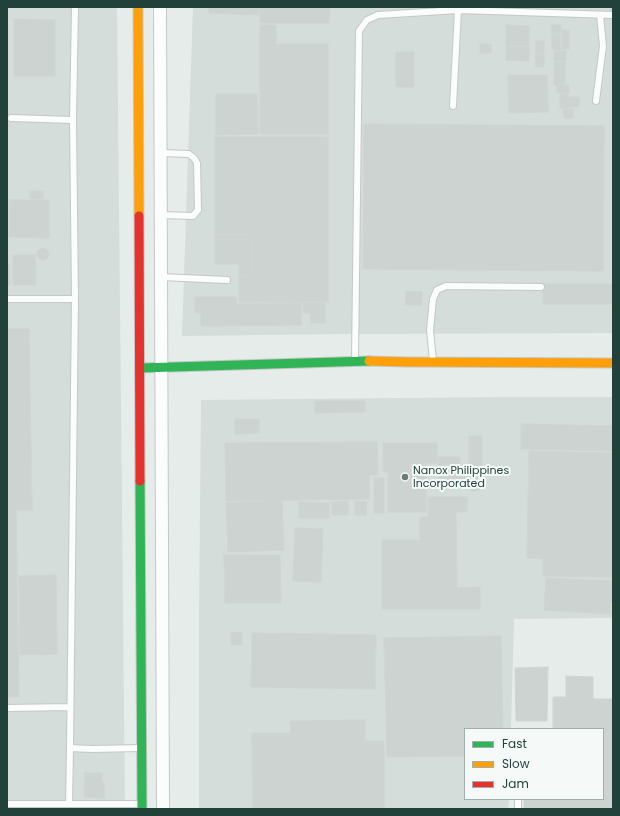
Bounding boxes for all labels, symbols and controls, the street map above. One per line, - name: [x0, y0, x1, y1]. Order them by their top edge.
- place label: Nanox Philippines Incorporated: [413, 464, 509, 490]
- marker: Nanox Philippines Incorporated: [400, 472, 410, 482]
- legend: [464, 728, 604, 800]
- text: Fast: [502, 735, 527, 752]
- text: Slow: [502, 755, 530, 772]
- text: Jam: [502, 775, 529, 792]

